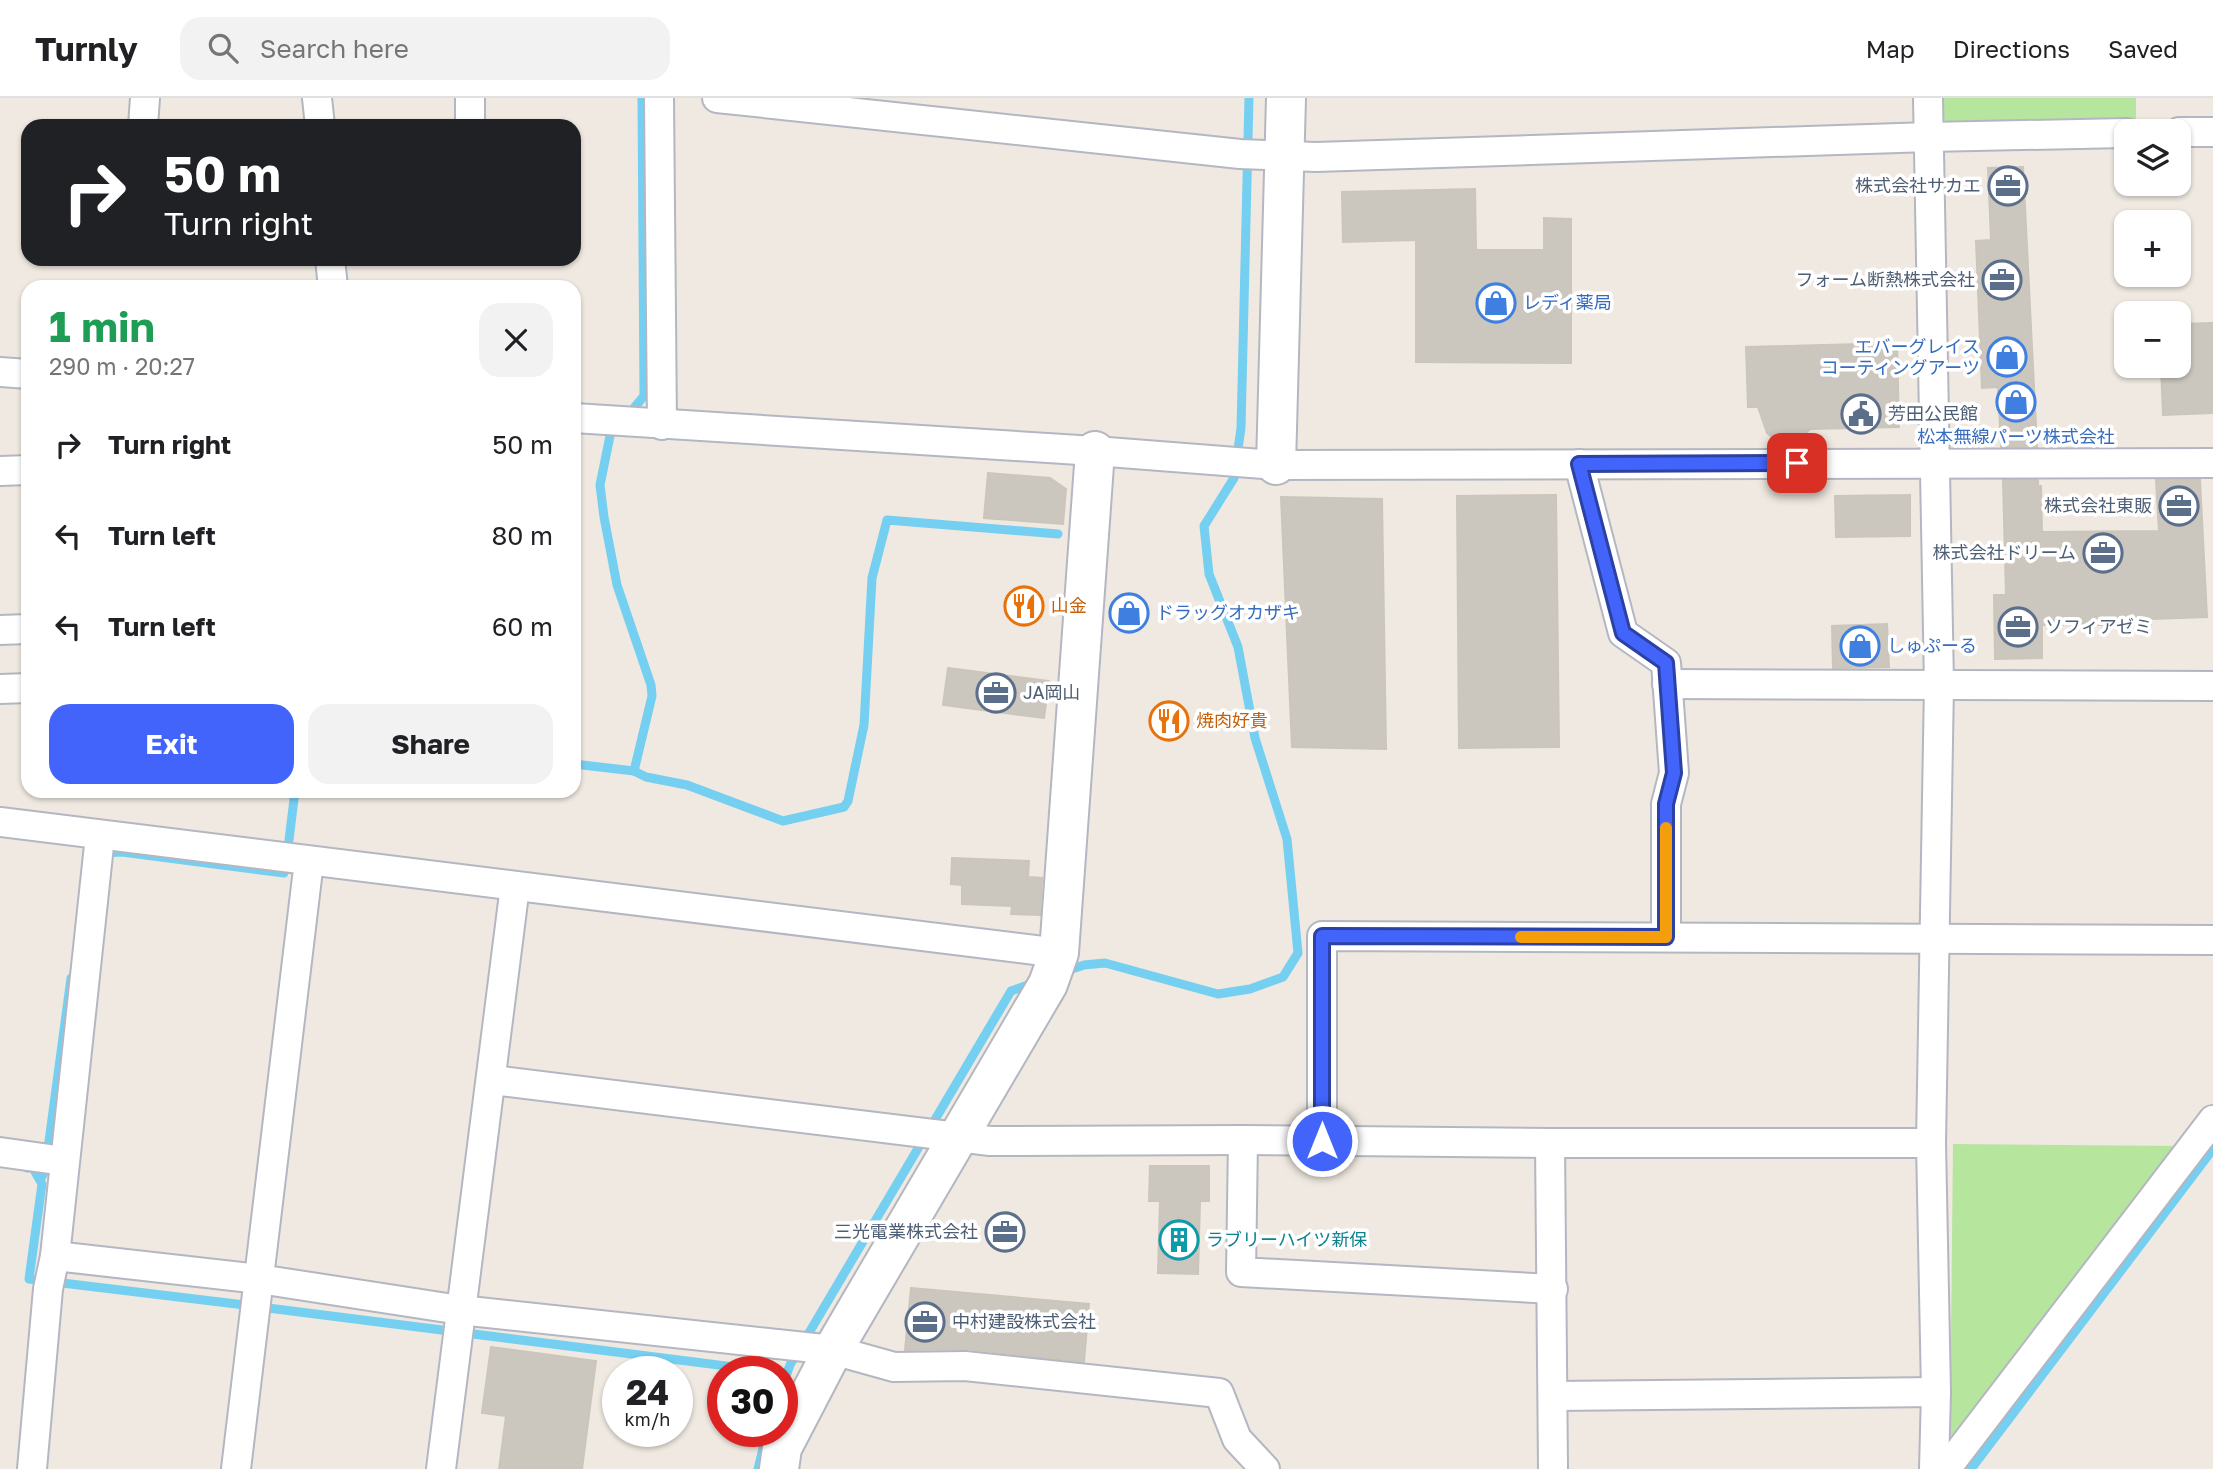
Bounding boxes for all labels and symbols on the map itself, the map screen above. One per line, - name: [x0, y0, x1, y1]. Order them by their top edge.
- office icon: 株式会社サカエ: [1987, 165, 2029, 207]
- place label: 株式会社サカエ: [1855, 174, 1981, 196]
- office icon: フォーム断熱株式会社: [1981, 259, 2023, 301]
- place label: フォーム断熱株式会社: [1796, 268, 1975, 290]
- shop icon: レディ薬局: [1475, 282, 1517, 324]
- place label: レディ薬局: [1523, 291, 1612, 313]
- place label: エバーグレイス コーティングアーツ: [1821, 335, 1980, 378]
- shop icon: エバーグレイス コーティングアーツ: [1986, 336, 2028, 378]
- shop icon: 松本無線パーツ株式会社: [1995, 381, 2037, 423]
- public building icon: 芳田公民館: [1840, 393, 1882, 435]
- place label: 芳田公民館: [1888, 402, 1978, 424]
- place label: 松本無線パーツ株式会社: [1917, 425, 2115, 447]
- pin: [1767, 433, 1827, 493]
- office icon: 株式会社東販: [2158, 485, 2200, 527]
- place label: 株式会社東販: [2044, 494, 2152, 516]
- office icon: 株式会社ドリーム: [2082, 532, 2124, 574]
- place label: 株式会社ドリーム: [1933, 541, 2076, 563]
- restaurant icon: 山金: [1003, 585, 1045, 627]
- shop icon: ドラッグオカザキ: [1108, 592, 1150, 634]
- place label: 山金: [1051, 594, 1087, 616]
- place label: ドラッグオカザキ: [1156, 601, 1300, 623]
- office icon: ソフィアゼミ: [1997, 606, 2039, 648]
- place label: ソフィアゼミ: [2045, 615, 2152, 637]
- shop icon: しゅぷーる: [1839, 625, 1881, 667]
- place label: しゅぷーる: [1887, 634, 1977, 656]
- office icon: JA岡山: [975, 672, 1017, 714]
- place label: JA岡山: [1023, 681, 1081, 703]
- restaurant icon: 焼肉好貴: [1148, 700, 1190, 742]
- place label: 焼肉好貴: [1196, 709, 1268, 731]
- position arrow: [1285, 1104, 1359, 1178]
- office icon: 三光電業株式会社: [984, 1211, 1026, 1253]
- building icon: ラブリーハイツ新保: [1158, 1219, 1200, 1261]
- place label: 三光電業株式会社: [834, 1220, 978, 1242]
- place label: ラブリーハイツ新保: [1206, 1228, 1367, 1250]
- office icon: 中村建設株式会社: [904, 1301, 946, 1343]
- place label: 中村建設株式会社: [952, 1310, 1096, 1332]
- speed limit sign: 30: [707, 1356, 798, 1447]

